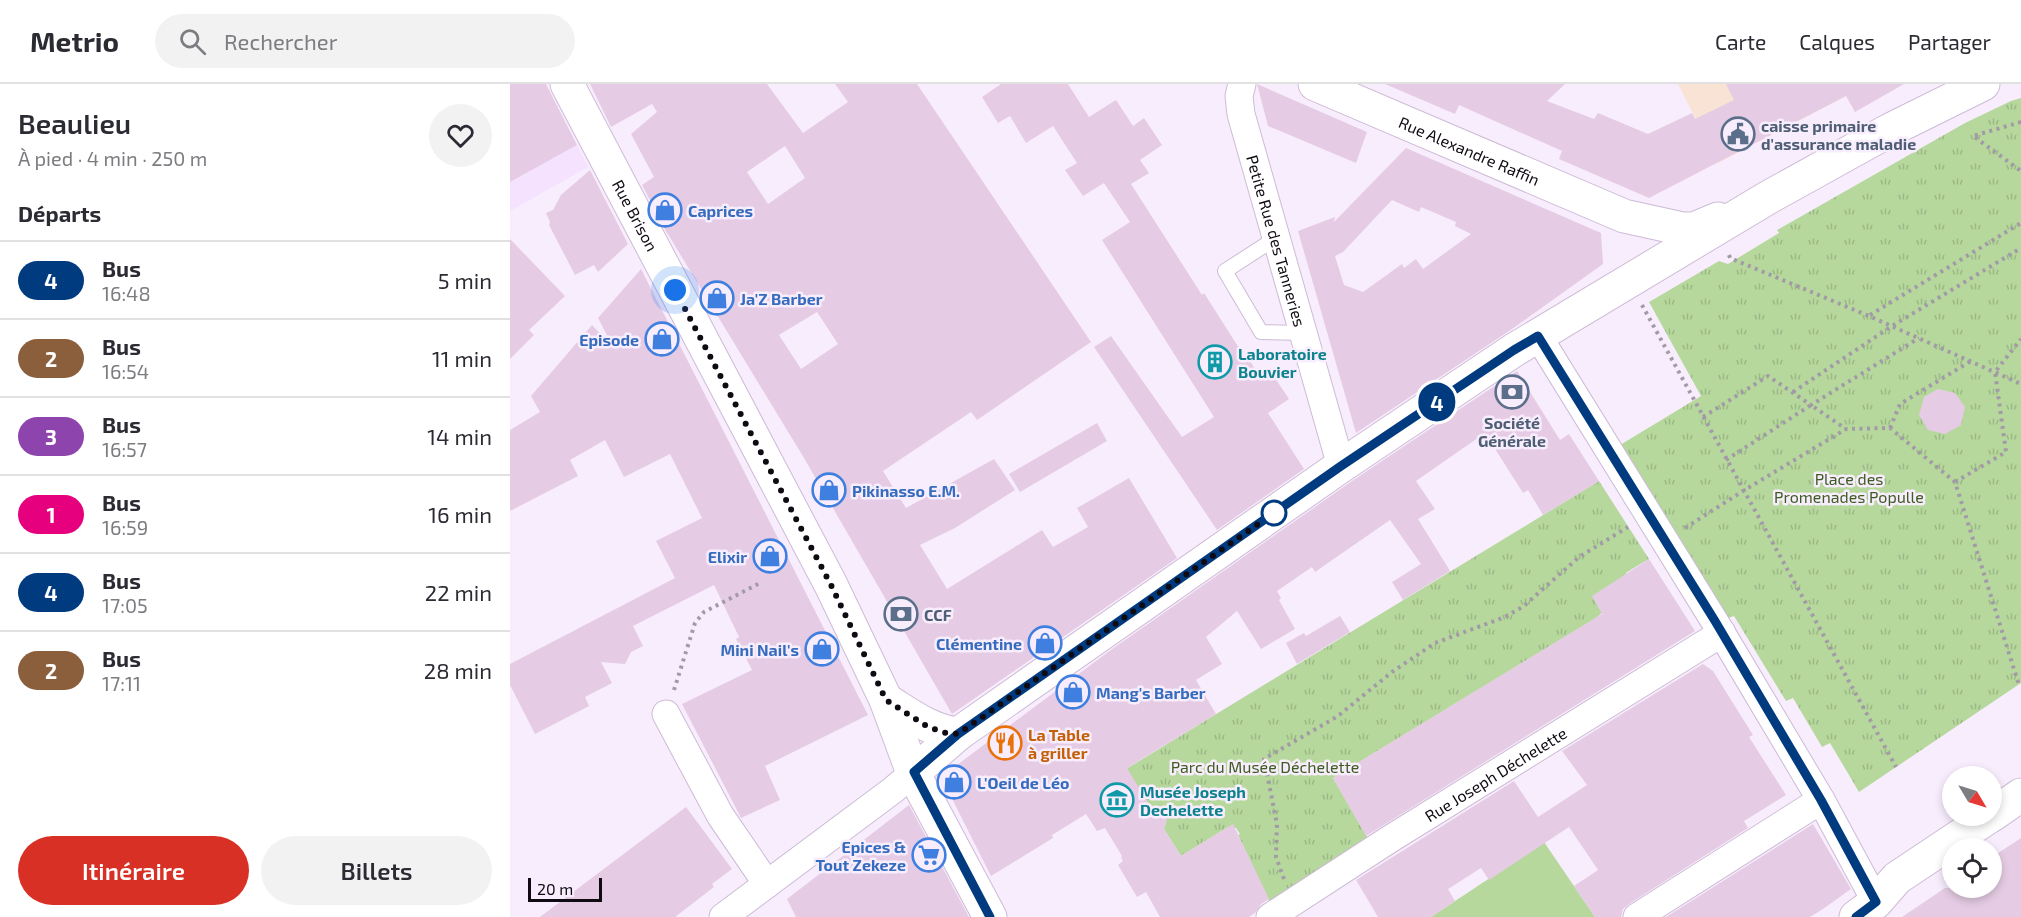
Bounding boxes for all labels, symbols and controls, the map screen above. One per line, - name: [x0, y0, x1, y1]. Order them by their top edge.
- search box: [155, 14, 575, 68]
- text: Metrio: [30, 24, 119, 58]
- icon: search: [176, 25, 209, 58]
- text: Rechercher: [224, 28, 337, 54]
- text: Carte: [1715, 29, 1766, 54]
- text: Calques: [1799, 29, 1875, 54]
- text: Partager: [1908, 29, 1991, 54]
- button: heart: [429, 104, 492, 167]
- text: Beaulieu: [18, 106, 131, 140]
- street label: Rue Alexandre Raffin: [1396, 112, 1543, 188]
- public building icon: caisse primaire d'assurance maladie: [1720, 116, 1756, 152]
- place label: caisse primaire d'assurance maladie: [1761, 116, 1916, 153]
- text: À pied · 4 min · 250 m: [18, 146, 207, 170]
- street label: Petite Rue des Tanneries: [1244, 153, 1310, 328]
- street label: Rue Brison: [609, 176, 663, 254]
- shop icon: Caprices: [647, 192, 683, 228]
- text: Départs: [18, 200, 101, 226]
- place label: Caprices: [688, 201, 753, 220]
- text: Bus: [102, 255, 141, 281]
- text: 5 min: [438, 267, 492, 293]
- text: 4: [44, 268, 58, 293]
- your location: [660, 275, 690, 305]
- shop icon: Ja'Z Barber: [699, 280, 735, 316]
- text: 16:48: [102, 281, 151, 305]
- place label: Ja'Z Barber: [740, 289, 823, 308]
- shop icon: Episode: [644, 321, 680, 357]
- place label: Episode: [579, 330, 639, 349]
- text: Bus: [102, 333, 141, 359]
- building icon: Laboratoire Bouvier: [1197, 344, 1233, 380]
- place label: Laboratoire Bouvier: [1238, 344, 1327, 381]
- text: 11 min: [432, 345, 492, 371]
- text: 2: [45, 346, 57, 371]
- text: 16:54: [102, 359, 149, 383]
- bank icon: Société Générale: [1494, 374, 1530, 410]
- line badge: 4: [1418, 382, 1456, 422]
- text: 4: [1430, 390, 1444, 415]
- text: Bus: [102, 411, 141, 437]
- place label: Société Générale: [1478, 413, 1546, 450]
- text: 14 min: [427, 423, 492, 449]
- text: 3: [45, 424, 57, 449]
- text: 16:57: [102, 437, 147, 461]
- park label: Place des Promenades Populle: [1774, 469, 1924, 506]
- shop icon: Pikinasso E.M.: [811, 472, 847, 508]
- place label: Pikinasso E.M.: [852, 481, 960, 500]
- text: Bus: [102, 489, 141, 515]
- unlabelled marker: [1261, 500, 1287, 526]
- text: 16 min: [428, 501, 492, 527]
- text: 1: [46, 502, 56, 527]
- text: 16:59: [102, 515, 148, 539]
- shop icon: Elixir: [752, 538, 788, 574]
- place label: Elixir: [708, 547, 747, 566]
- text: Bus: [102, 567, 141, 593]
- text: 22 min: [425, 579, 492, 605]
- text: 4: [44, 580, 58, 605]
- text: 17:05: [102, 593, 148, 617]
- bank icon: CCF: [883, 596, 919, 632]
- place label: CCF: [924, 605, 952, 624]
- shop icon: Clémentine: [1027, 625, 1063, 661]
- shop icon: Mini Nail's: [804, 631, 840, 667]
- place label: Clémentine: [936, 634, 1022, 653]
- place label: Mini Nail's: [721, 640, 799, 659]
- text: Bus: [102, 645, 141, 671]
- text: 28 min: [424, 657, 492, 683]
- text: 2: [45, 658, 57, 683]
- text: 17:11: [102, 671, 141, 695]
- shop icon: Mang's Barber: [1055, 674, 1091, 710]
- place label: Mang's Barber: [1096, 683, 1206, 702]
- street label: Rue Joseph Déchelette: [1421, 723, 1570, 825]
- restaurant icon: La Table à griller: [987, 725, 1023, 761]
- place label: La Table à griller: [1028, 725, 1090, 762]
- park label: Parc du Musée Déchelette: [1171, 757, 1359, 776]
- shop icon: L'Oeil de Léo: [936, 764, 972, 800]
- north arrow: [1942, 766, 2002, 826]
- map controls: [1942, 766, 2002, 898]
- place label: L'Oeil de Léo: [977, 773, 1069, 792]
- museum icon: Musée Joseph Dechelette: [1099, 782, 1135, 818]
- place label: Musée Joseph Dechelette: [1140, 782, 1246, 819]
- button: Itinéraire: [18, 836, 249, 905]
- button: Billets: [261, 836, 492, 905]
- place label: Epices & Tout Zekeze: [816, 837, 906, 874]
- supermarket icon: Epices & Tout Zekeze: [911, 837, 947, 873]
- button: locate: [1942, 838, 2002, 898]
- scale bar: [528, 875, 602, 902]
- text: 20 m: [537, 879, 573, 898]

